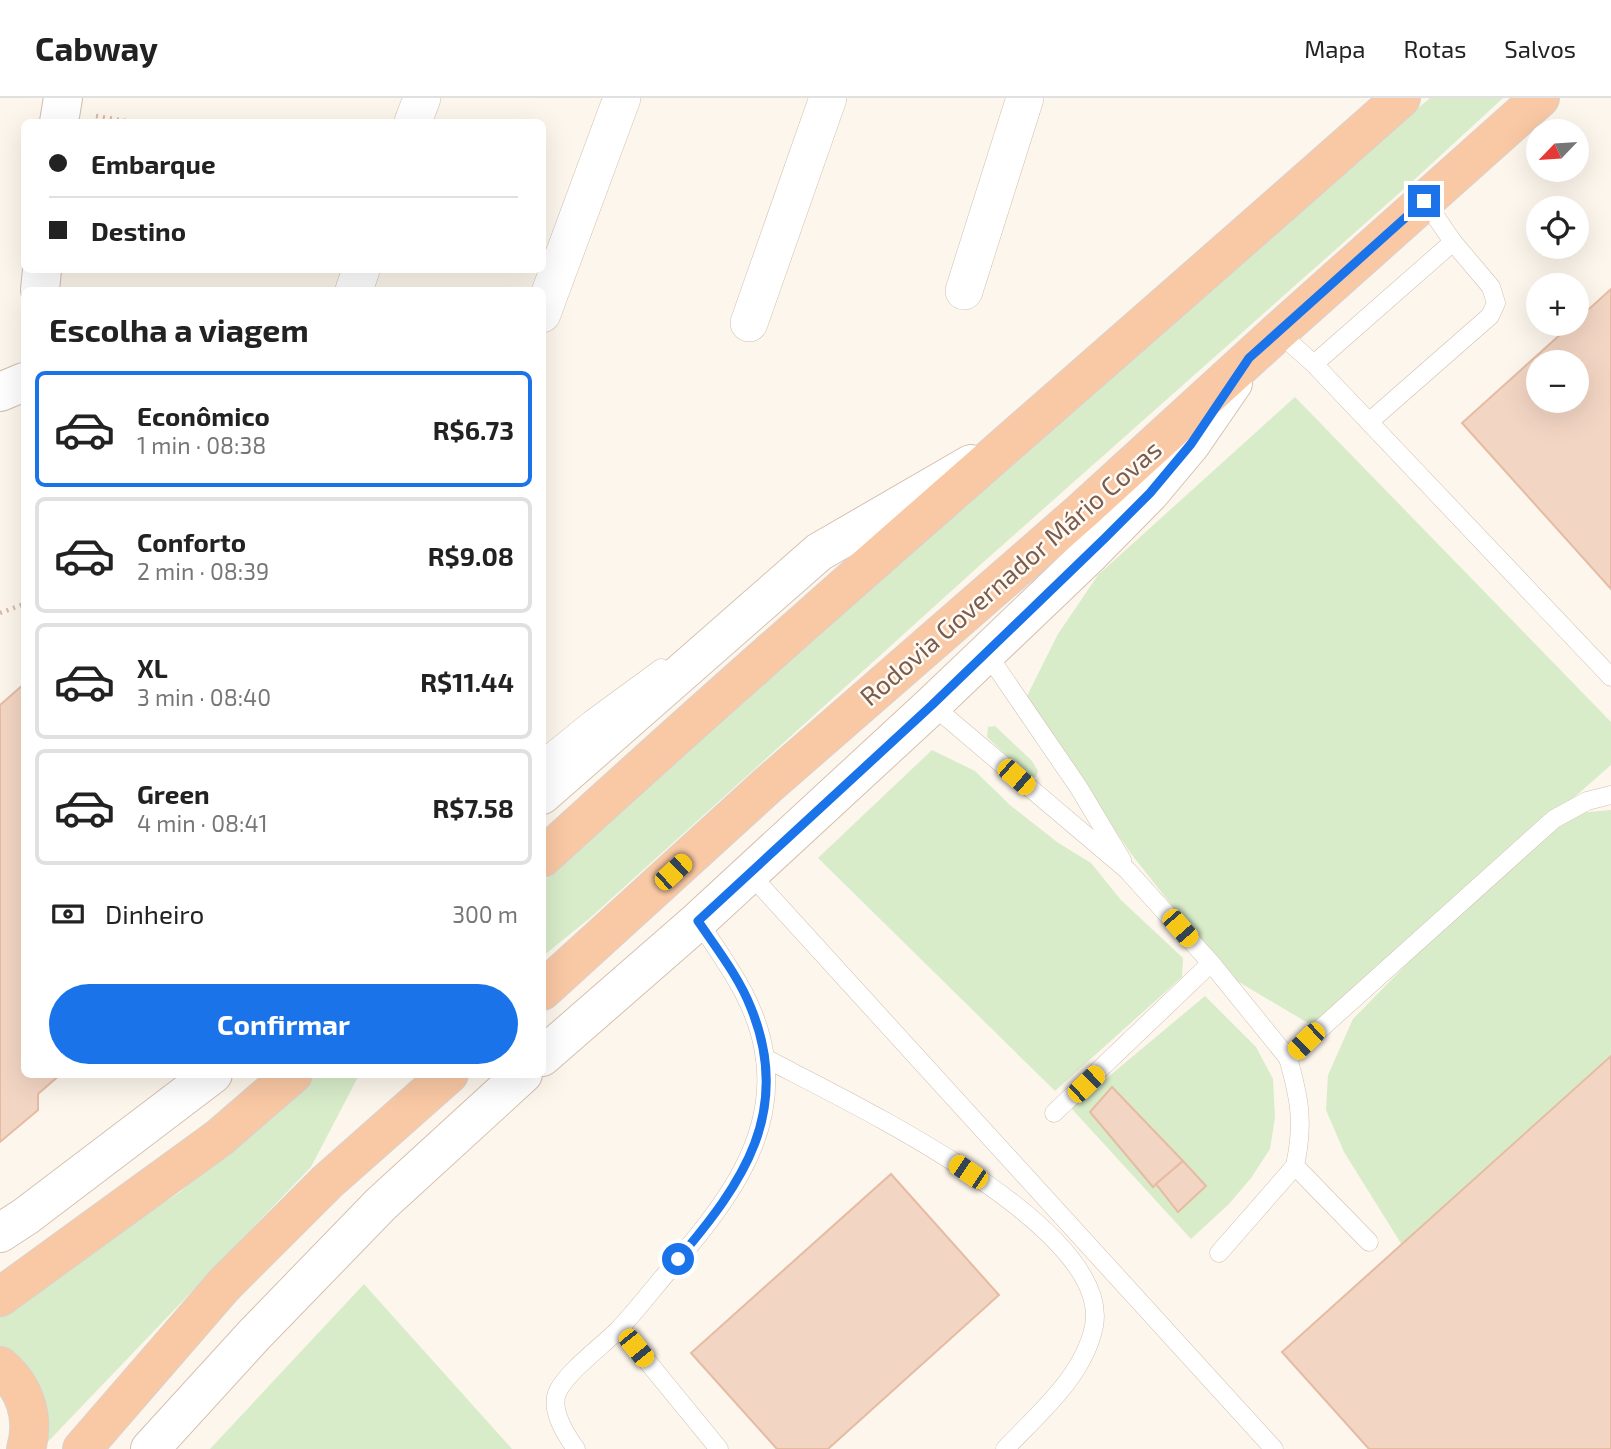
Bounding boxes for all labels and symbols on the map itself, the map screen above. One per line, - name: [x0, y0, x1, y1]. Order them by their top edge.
- north arrow: [1526, 119, 1589, 182]
- route end: [1408, 185, 1440, 217]
- street label: Rodovia Governador Mário Covas: [853, 433, 1167, 711]
- car: [994, 755, 1039, 799]
- car: [651, 850, 696, 894]
- car: [1159, 905, 1202, 951]
- car: [1284, 1019, 1329, 1063]
- car: [1064, 1062, 1109, 1106]
- car: [945, 1152, 992, 1192]
- route start: [662, 1243, 694, 1275]
- car: [615, 1325, 658, 1371]

